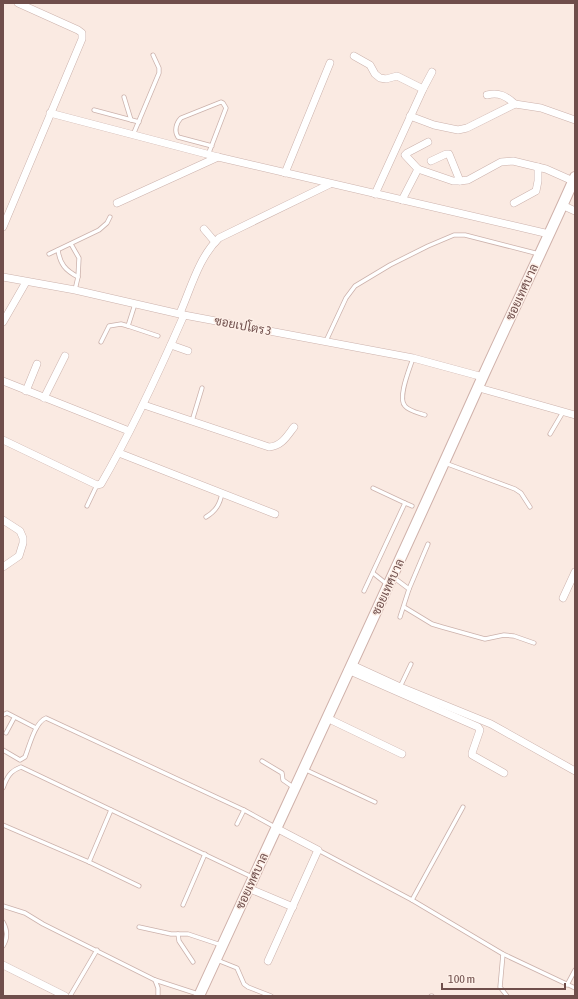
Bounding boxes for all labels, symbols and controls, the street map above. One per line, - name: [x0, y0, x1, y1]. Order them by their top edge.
- street label: ซอยเทศบาล: [503, 262, 541, 322]
- street label: ซอยเปโตร 3: [213, 313, 273, 338]
- street label: ซอยเทศบาล: [369, 557, 407, 617]
- street label: ซอยเทศบาล: [233, 851, 271, 911]
- scale bar: [442, 965, 565, 991]
- text: 100 m: [448, 972, 475, 986]

